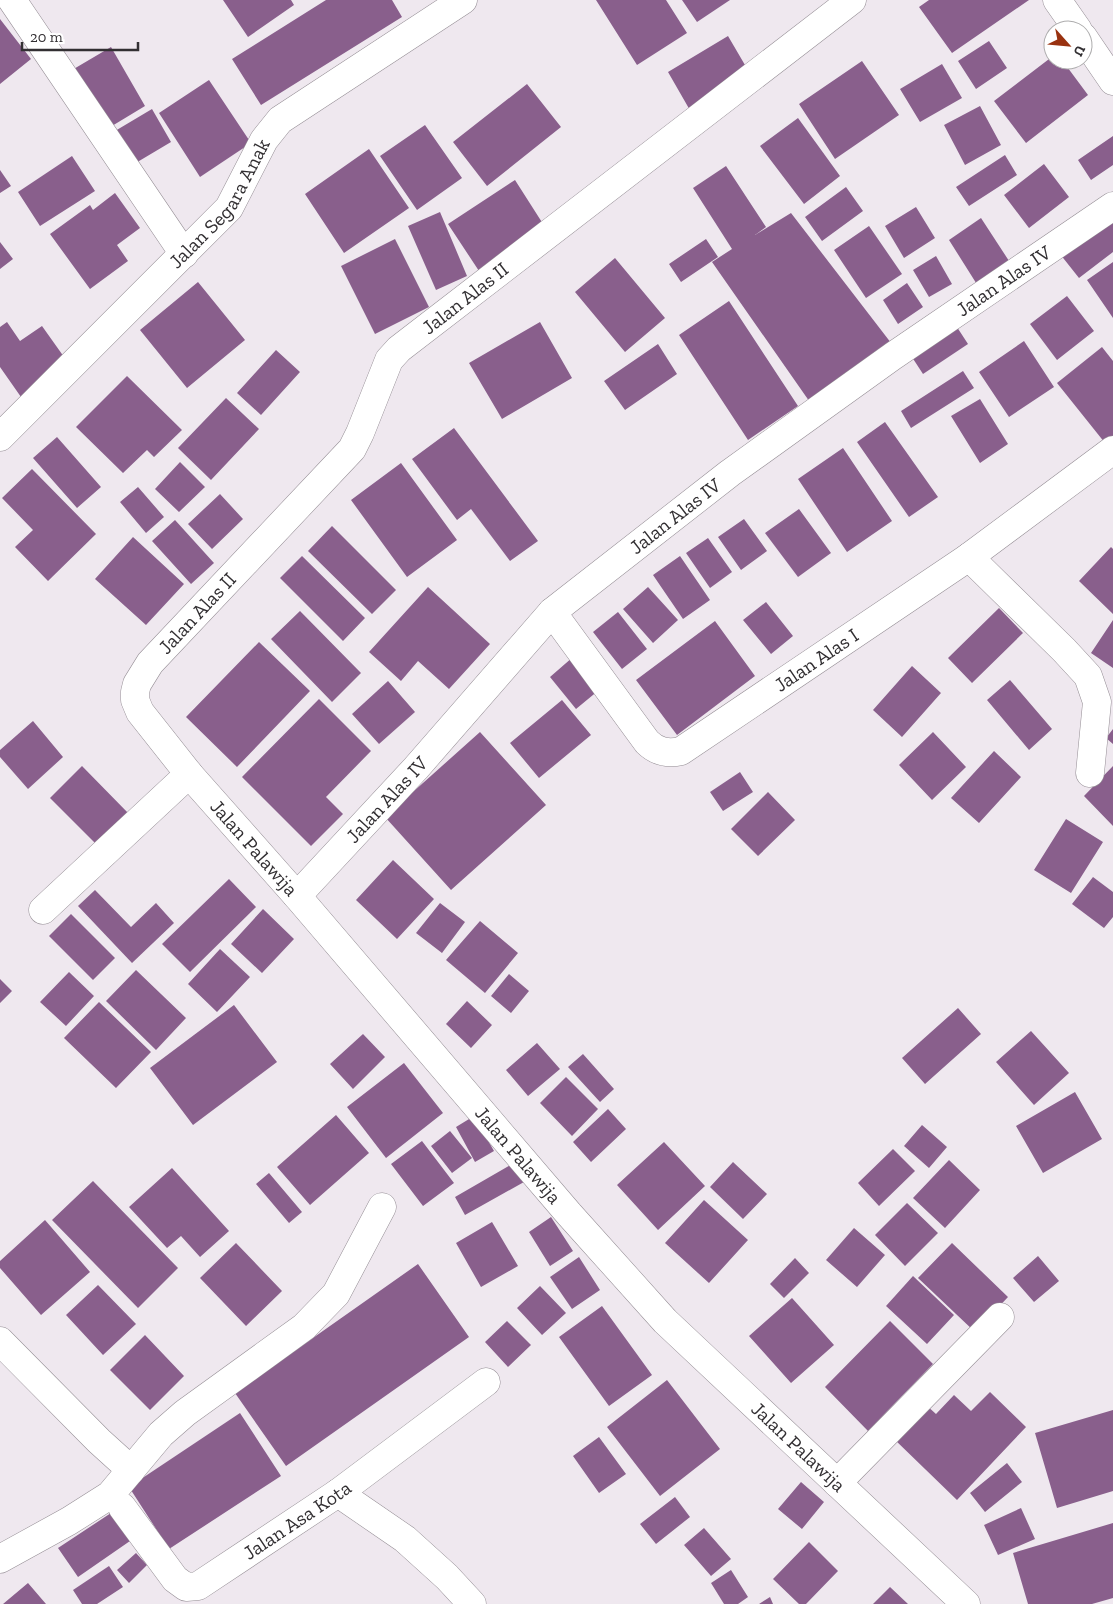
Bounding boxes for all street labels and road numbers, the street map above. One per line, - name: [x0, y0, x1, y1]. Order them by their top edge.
- street label: Jalan Segara Anak: [164, 134, 275, 273]
- street label: Jalan Alas IV: [952, 240, 1056, 321]
- street label: Jalan Alas II: [417, 257, 513, 339]
- street label: Jalan Alas IV: [625, 473, 726, 559]
- street label: Jalan Alas II: [153, 567, 241, 659]
- street label: Jalan Alas I: [770, 623, 863, 697]
- street label: Jalan Alas IV: [341, 751, 433, 848]
- street label: Jalan Palawija: [205, 795, 304, 901]
- street label: Jalan Palawija: [470, 1101, 567, 1209]
- street label: Jalan Palawija: [747, 1397, 851, 1497]
- street label: Jalan Asa Kota: [239, 1475, 356, 1565]

